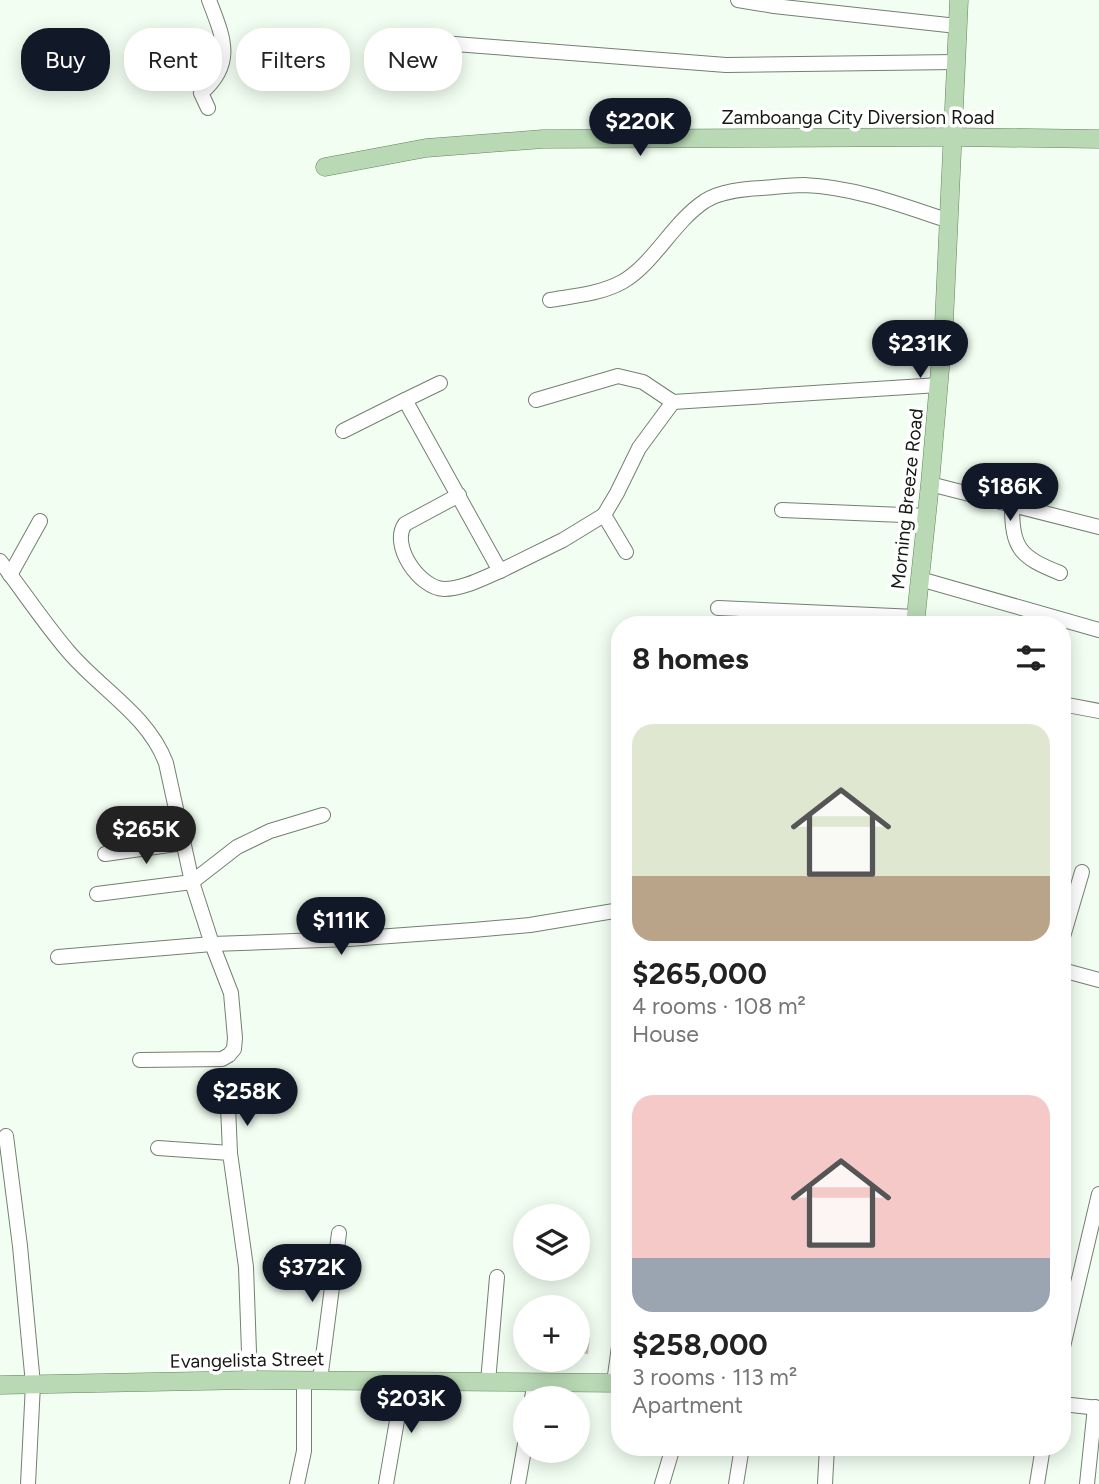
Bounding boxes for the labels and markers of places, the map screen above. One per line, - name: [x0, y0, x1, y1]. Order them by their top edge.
- pin: $220K: [591, 99, 689, 158]
- pin: $231K: [871, 320, 969, 380]
- pin: $186K: [961, 463, 1059, 523]
- pin: $265K: [97, 806, 195, 866]
- pin: $111K: [292, 898, 390, 957]
- pin: $258K: [198, 1068, 296, 1128]
- pin: $372K: [263, 1244, 361, 1304]
- pin: $203K: [362, 1376, 460, 1435]

